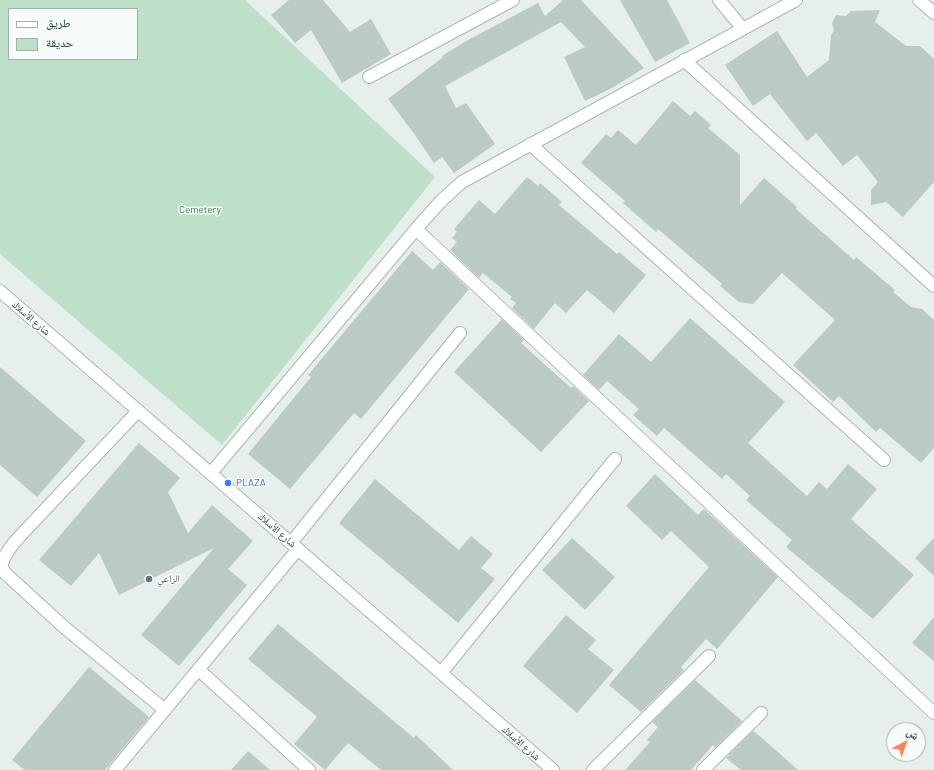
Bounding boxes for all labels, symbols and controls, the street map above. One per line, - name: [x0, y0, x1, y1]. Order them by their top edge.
- legend: [8, 8, 138, 60]
- text: طريق: [46, 15, 71, 29]
- text: حديقة: [46, 35, 74, 49]
- park label: Cemetery: [179, 204, 221, 216]
- street label: شارع الأسلاك: [9, 298, 53, 338]
- place label: PLAZA: [236, 477, 266, 489]
- marker: PLAZA: [223, 478, 233, 488]
- street label: شارع الأسلاك: [255, 510, 299, 550]
- place label: الراعي: [157, 573, 180, 585]
- marker: الراعي: [144, 574, 154, 584]
- north arrow: [886, 722, 926, 762]
- street label: شارع الأسلاك: [499, 723, 543, 763]
- text: ش: [905, 725, 922, 742]

